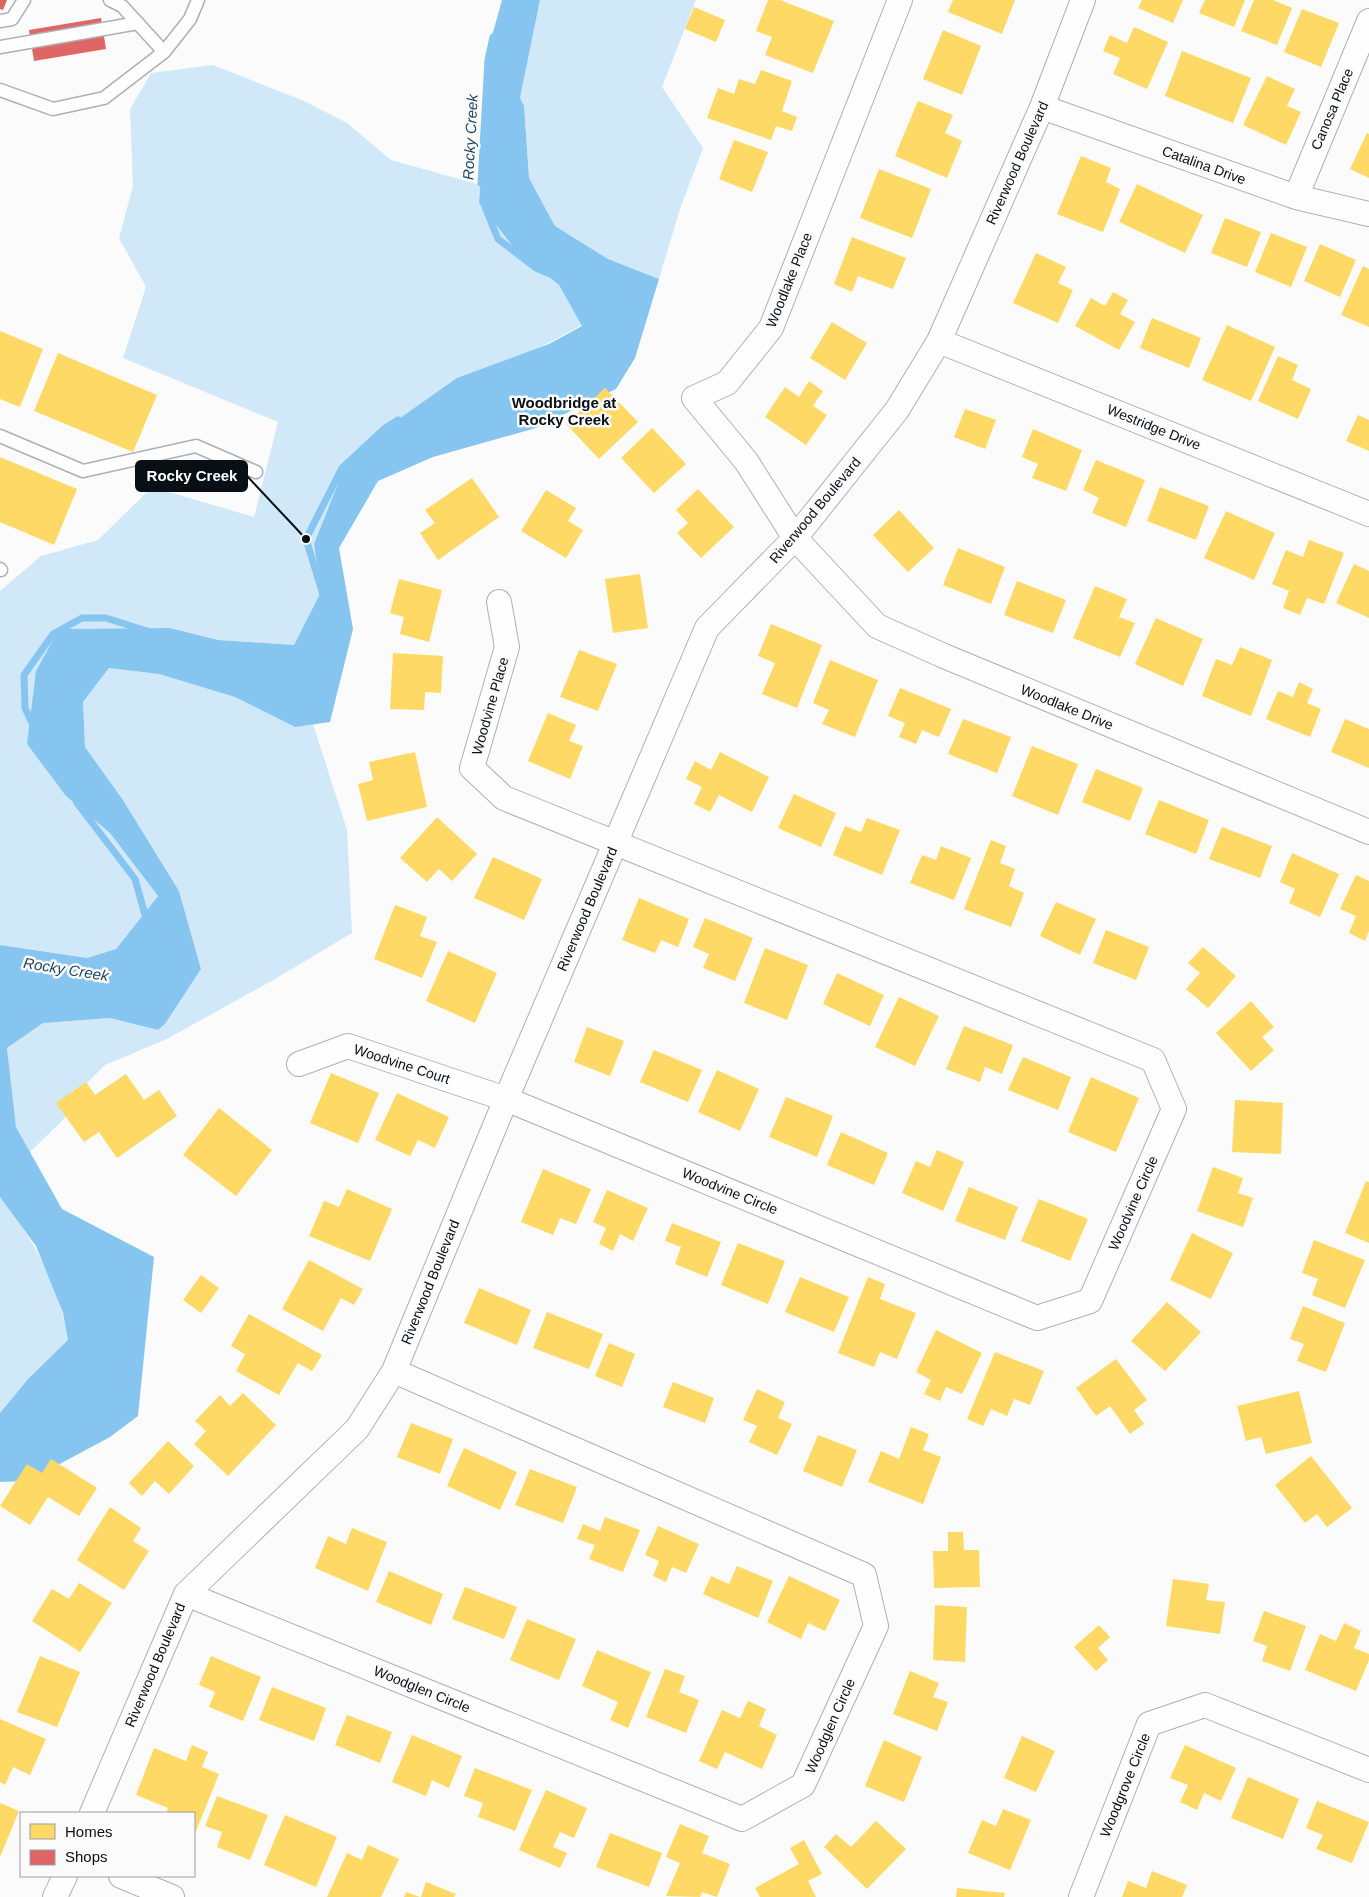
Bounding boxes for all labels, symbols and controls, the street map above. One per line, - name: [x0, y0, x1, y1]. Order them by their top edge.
- street label: Canosa Place: [1308, 66, 1356, 152]
- water label: Rocky Creek: [459, 92, 481, 180]
- street label: Riverwood Boulevard: [983, 99, 1051, 227]
- street label: Catalina Drive: [1160, 142, 1248, 188]
- street label: Woodlake Place: [763, 230, 815, 330]
- district label: Woodbridge at Rocky Creek: [512, 394, 616, 428]
- street label: Westridge Drive: [1105, 401, 1203, 453]
- street label: Riverwood Boulevard: [766, 454, 864, 566]
- callout: Rocky Creek: [136, 461, 247, 491]
- text: Rocky Creek: [147, 467, 238, 484]
- street label: Woodvine Place: [468, 655, 512, 757]
- street label: Woodlake Drive: [1018, 681, 1116, 733]
- street label: Riverwood Boulevard: [554, 845, 620, 973]
- water label: Rocky Creek: [22, 954, 111, 984]
- street label: Woodvine Court: [352, 1041, 452, 1087]
- street label: Woodvine Circle: [1105, 1153, 1161, 1253]
- street label: Woodvine Circle: [680, 1165, 780, 1218]
- street label: Riverwood Boulevard: [398, 1217, 462, 1347]
- street label: Riverwood Boulevard: [122, 1601, 188, 1729]
- street label: Woodglen Circle: [371, 1662, 473, 1716]
- street label: Woodglen Circle: [802, 1676, 858, 1776]
- street label: Woodgrove Circle: [1097, 1730, 1153, 1839]
- legend: [20, 1812, 195, 1877]
- text: Homes: [65, 1823, 113, 1840]
- text: Shops: [65, 1848, 108, 1865]

